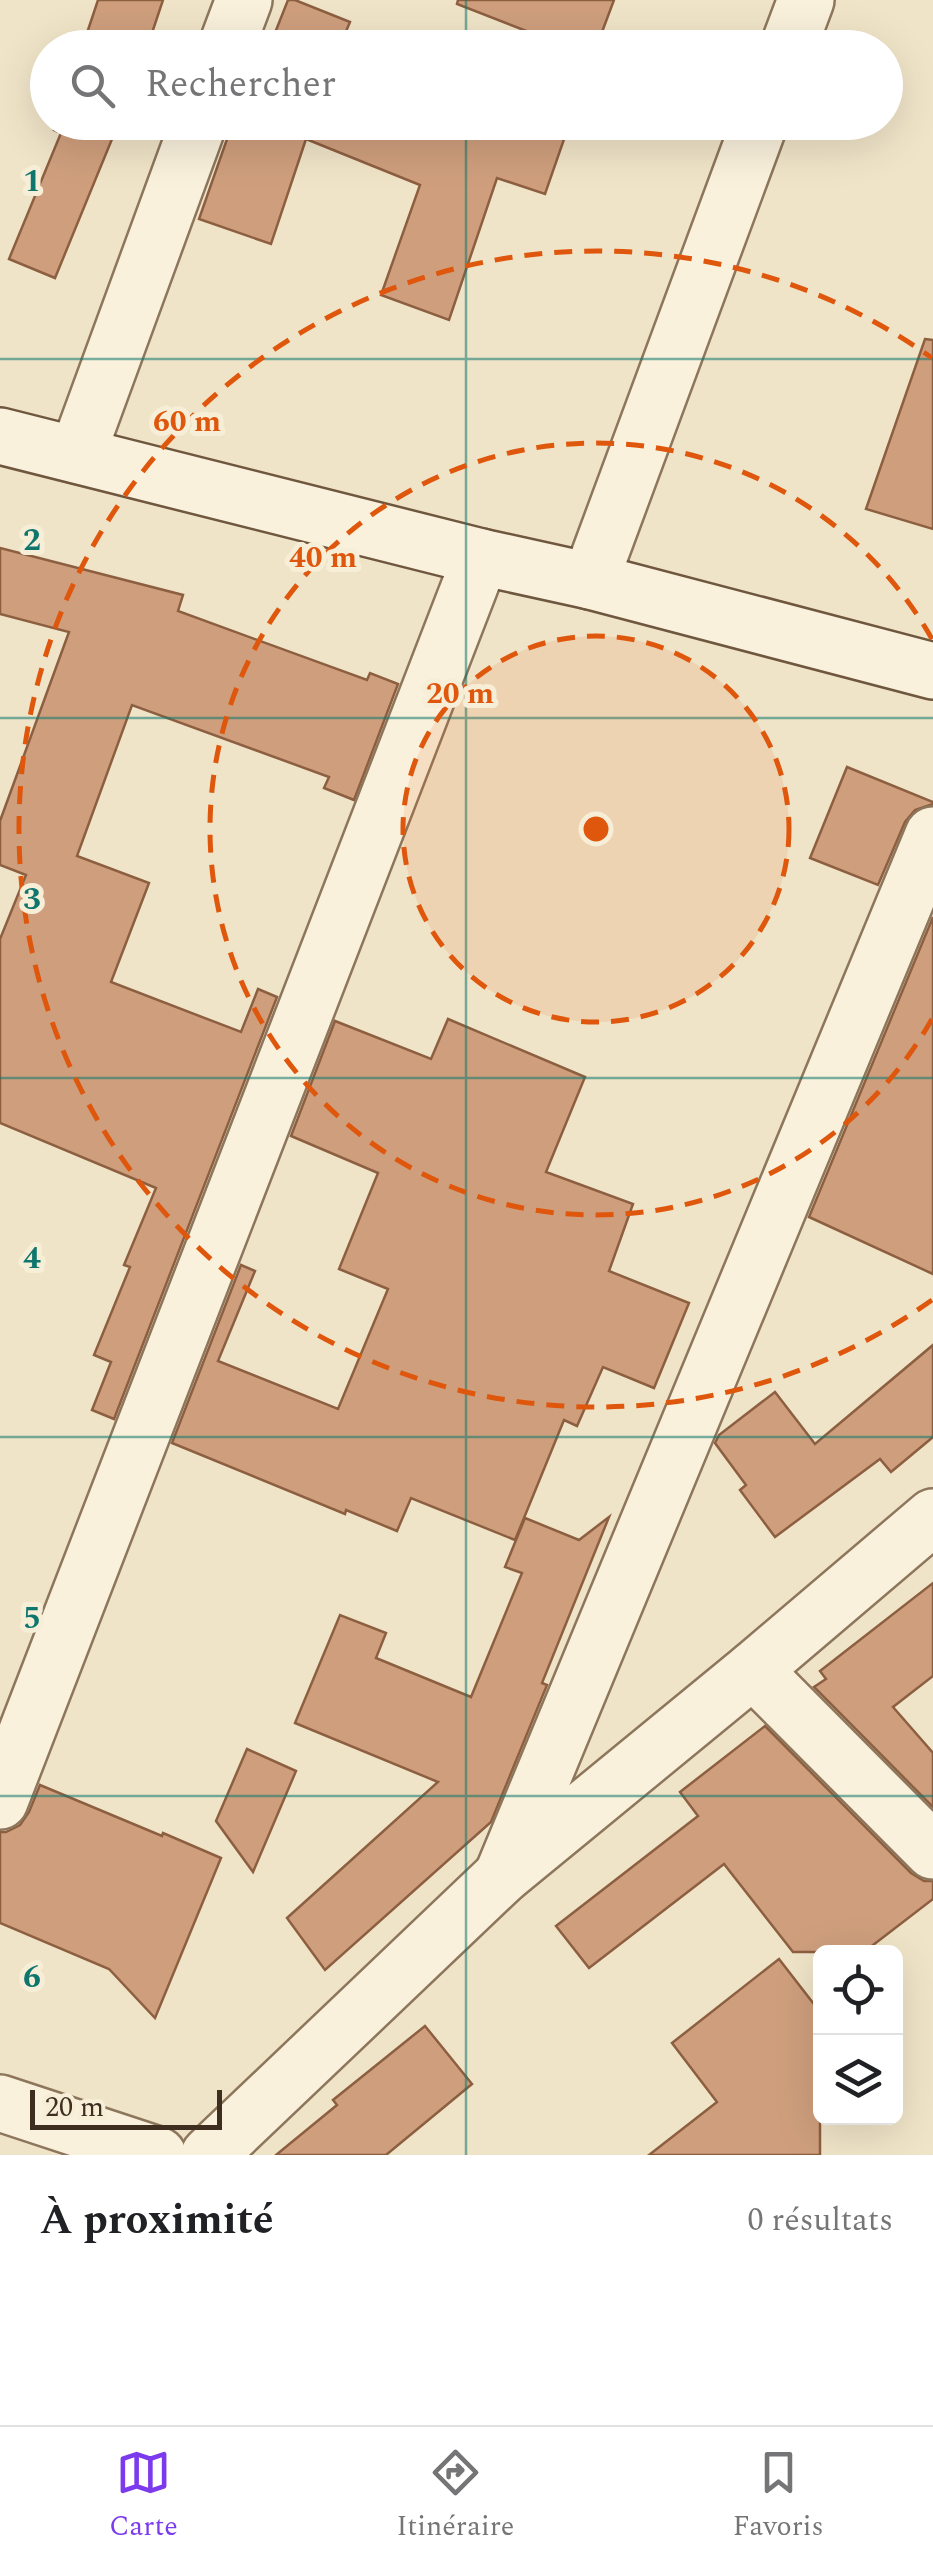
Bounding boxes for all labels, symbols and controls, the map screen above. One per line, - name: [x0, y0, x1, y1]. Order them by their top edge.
- search box: [30, 30, 903, 140]
- text: Rechercher: [145, 56, 336, 114]
- icon: search: [65, 58, 120, 113]
- text: 1: [23, 157, 41, 206]
- text: 60 m: [153, 399, 221, 445]
- text: 2: [23, 516, 41, 565]
- text: 40 m: [289, 535, 357, 581]
- text: 20 m: [426, 671, 494, 717]
- centre of rings: [578, 811, 614, 847]
- text: 3: [23, 875, 41, 924]
- text: 4: [23, 1234, 41, 1283]
- text: 5: [23, 1594, 41, 1643]
- map controls: [813, 1945, 903, 2125]
- button: locate: [813, 1945, 903, 2035]
- text: 6: [23, 1953, 41, 2002]
- button: layers: [813, 2035, 903, 2125]
- scale bar: [30, 2085, 222, 2130]
- text: 20 m: [45, 2086, 104, 2129]
- text: À proximité: [40, 2189, 273, 2252]
- text: 0 résultats: [747, 2196, 893, 2245]
- tab: Carte: [109, 2445, 178, 2548]
- tab: Itinéraire: [396, 2445, 514, 2548]
- tab: Favoris: [733, 2445, 824, 2548]

